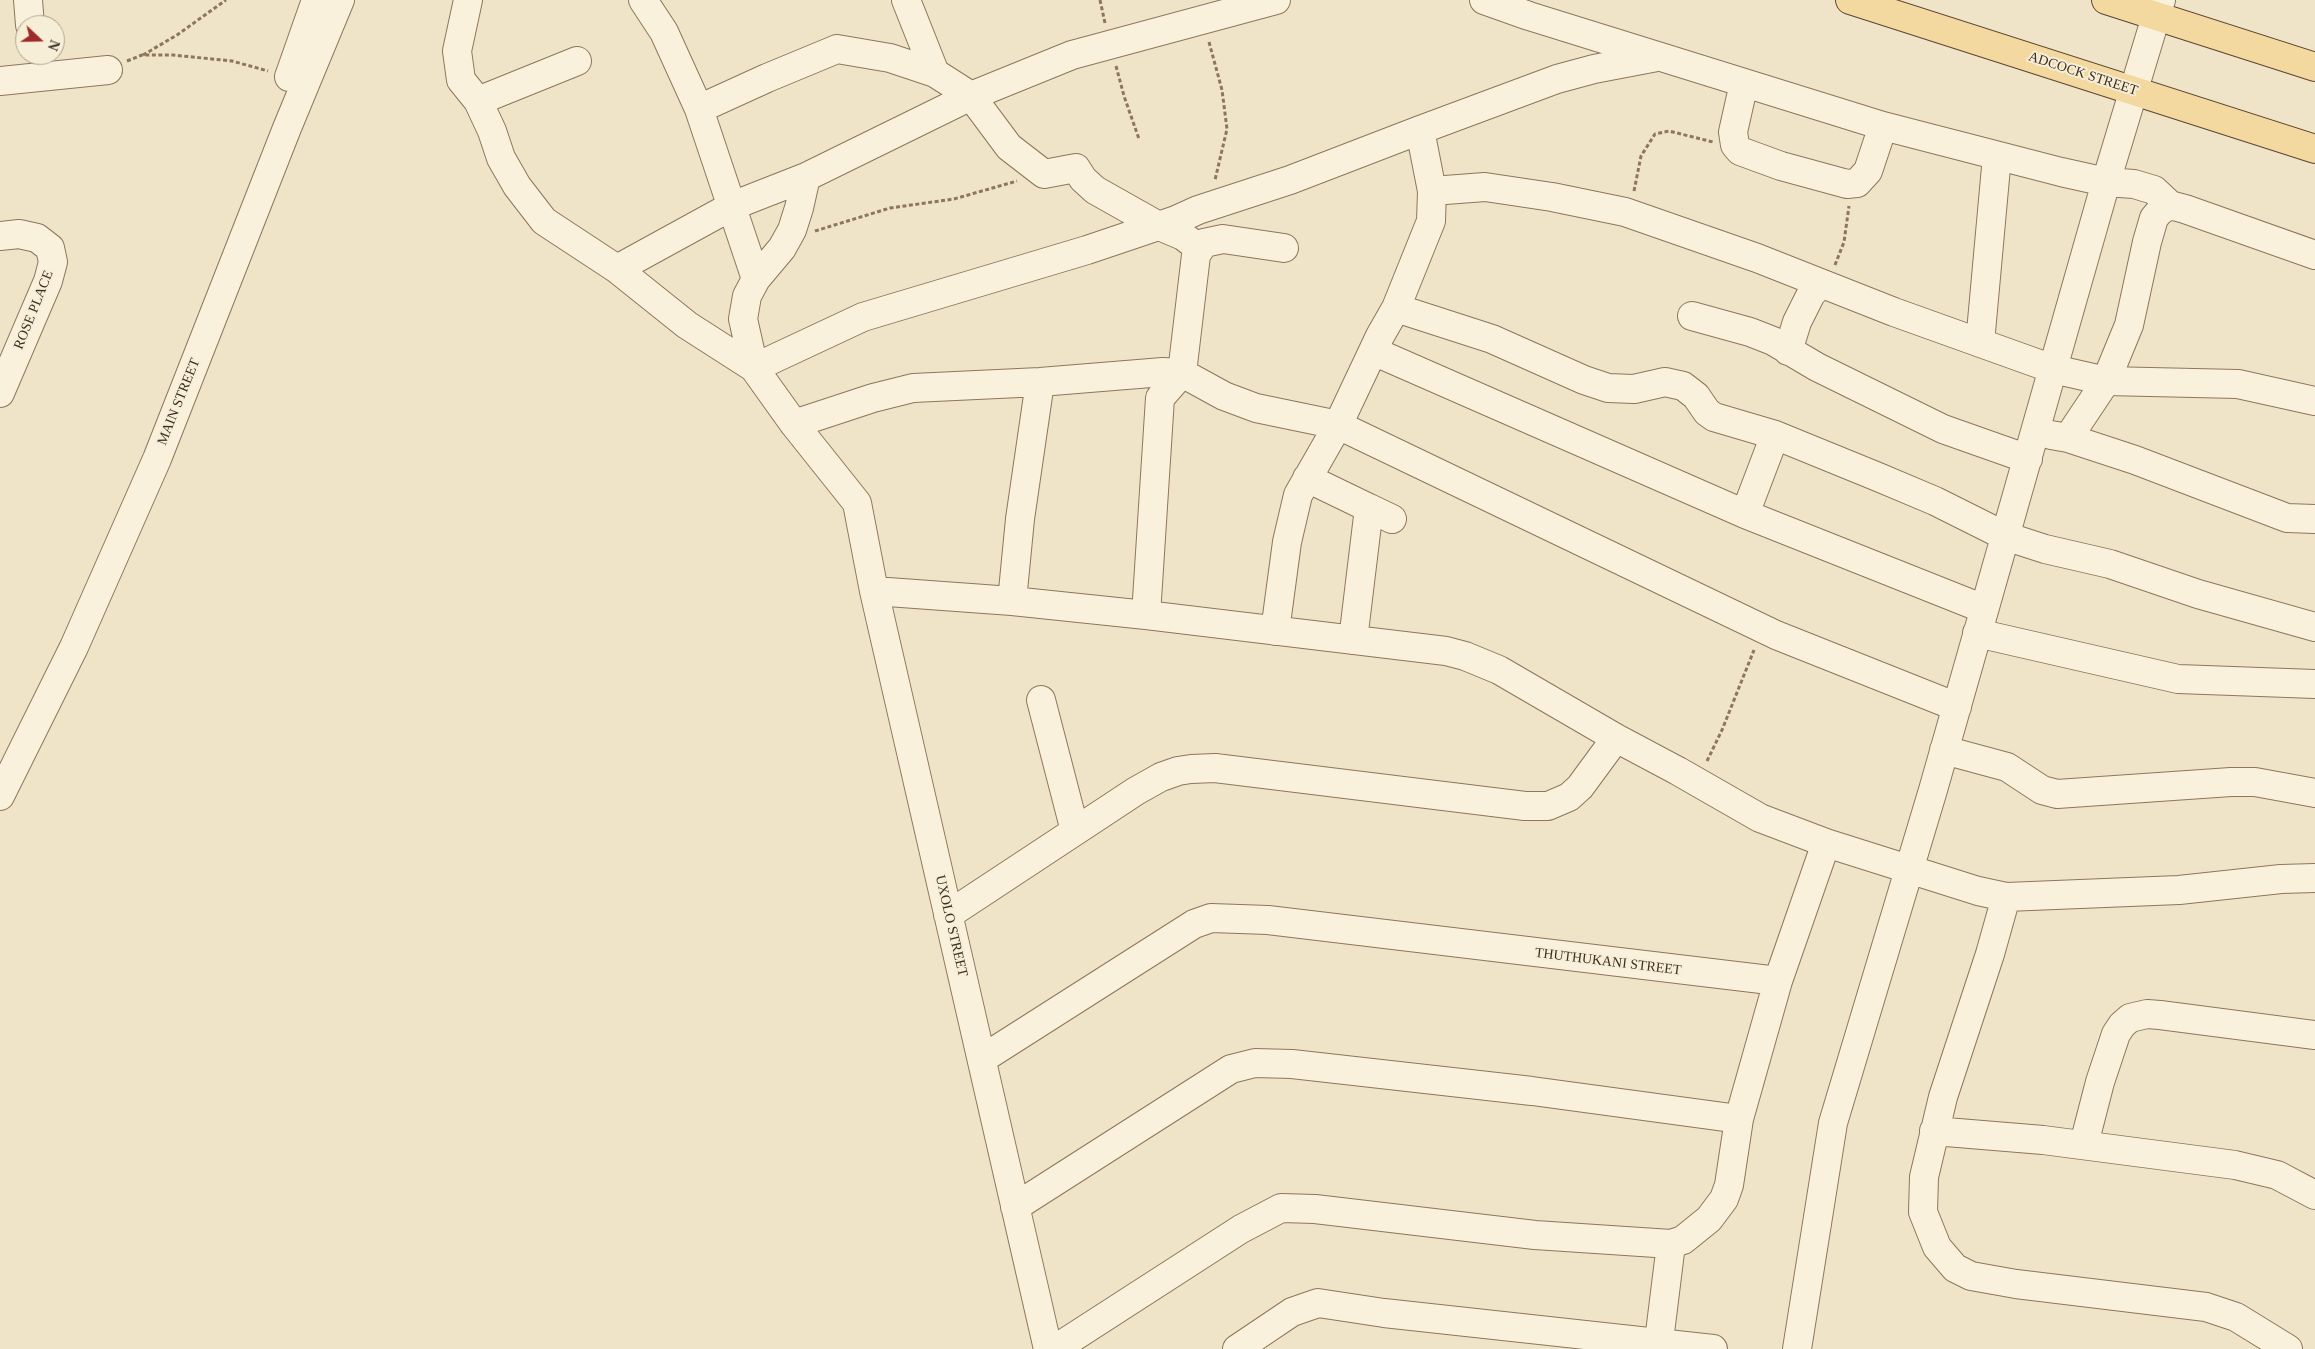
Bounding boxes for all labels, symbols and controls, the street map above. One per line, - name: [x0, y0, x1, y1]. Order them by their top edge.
- north arrow: [15, 15, 65, 65]
- text: N: [45, 38, 62, 53]
- street label: ADCOCK STREET: [2026, 48, 2140, 100]
- street label: ROSE PLACE: [11, 268, 57, 352]
- street label: MAIN STREET: [154, 356, 204, 448]
- street label: UXOLO STREET: [931, 874, 971, 978]
- street label: THUTHUKANI STREET: [1534, 945, 1682, 979]

